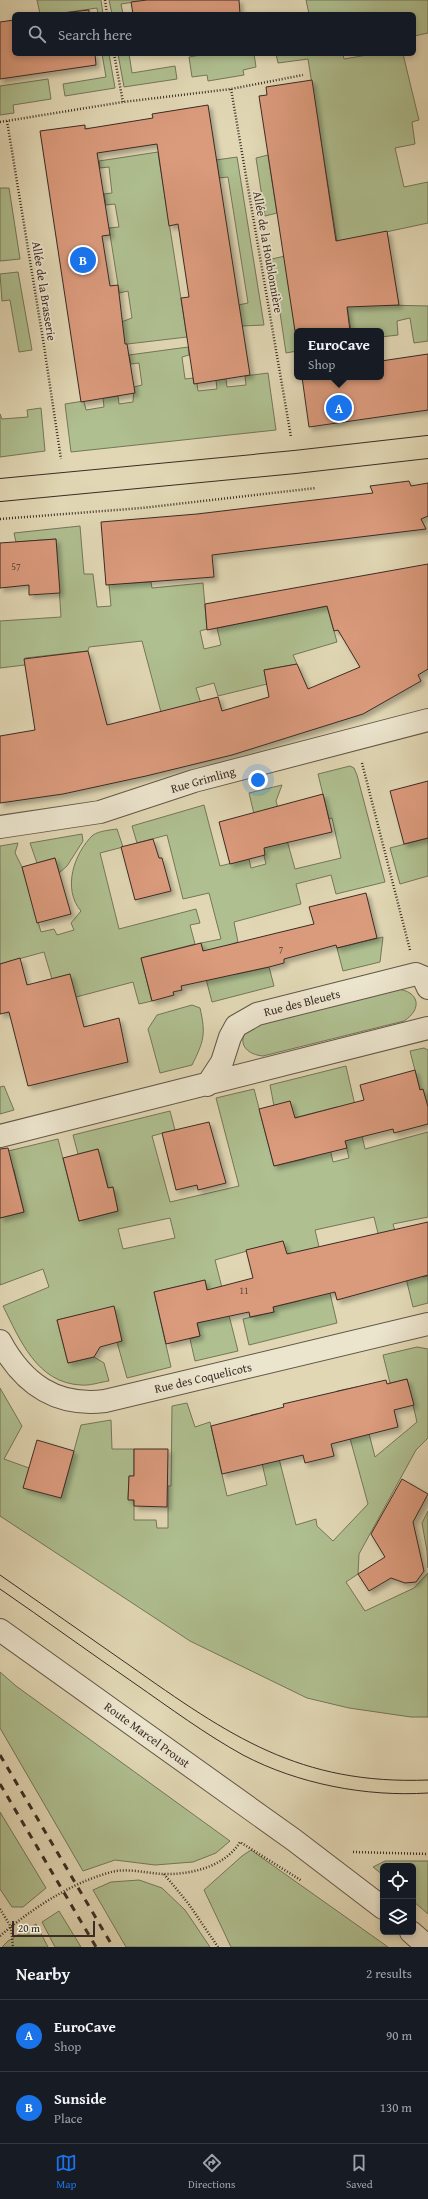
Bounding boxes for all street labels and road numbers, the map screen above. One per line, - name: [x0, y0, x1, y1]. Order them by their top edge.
- street label: Allée de la Houblonnière: [249, 190, 288, 315]
- street label: Allée de la Brasserie: [28, 240, 61, 342]
- street label: Rue Grimling: [169, 762, 237, 797]
- street label: Rue des Bleuets: [262, 985, 342, 1020]
- street label: Rue des Coquelicots: [153, 1358, 253, 1397]
- street label: Route Marcel Proust: [101, 1698, 194, 1772]

